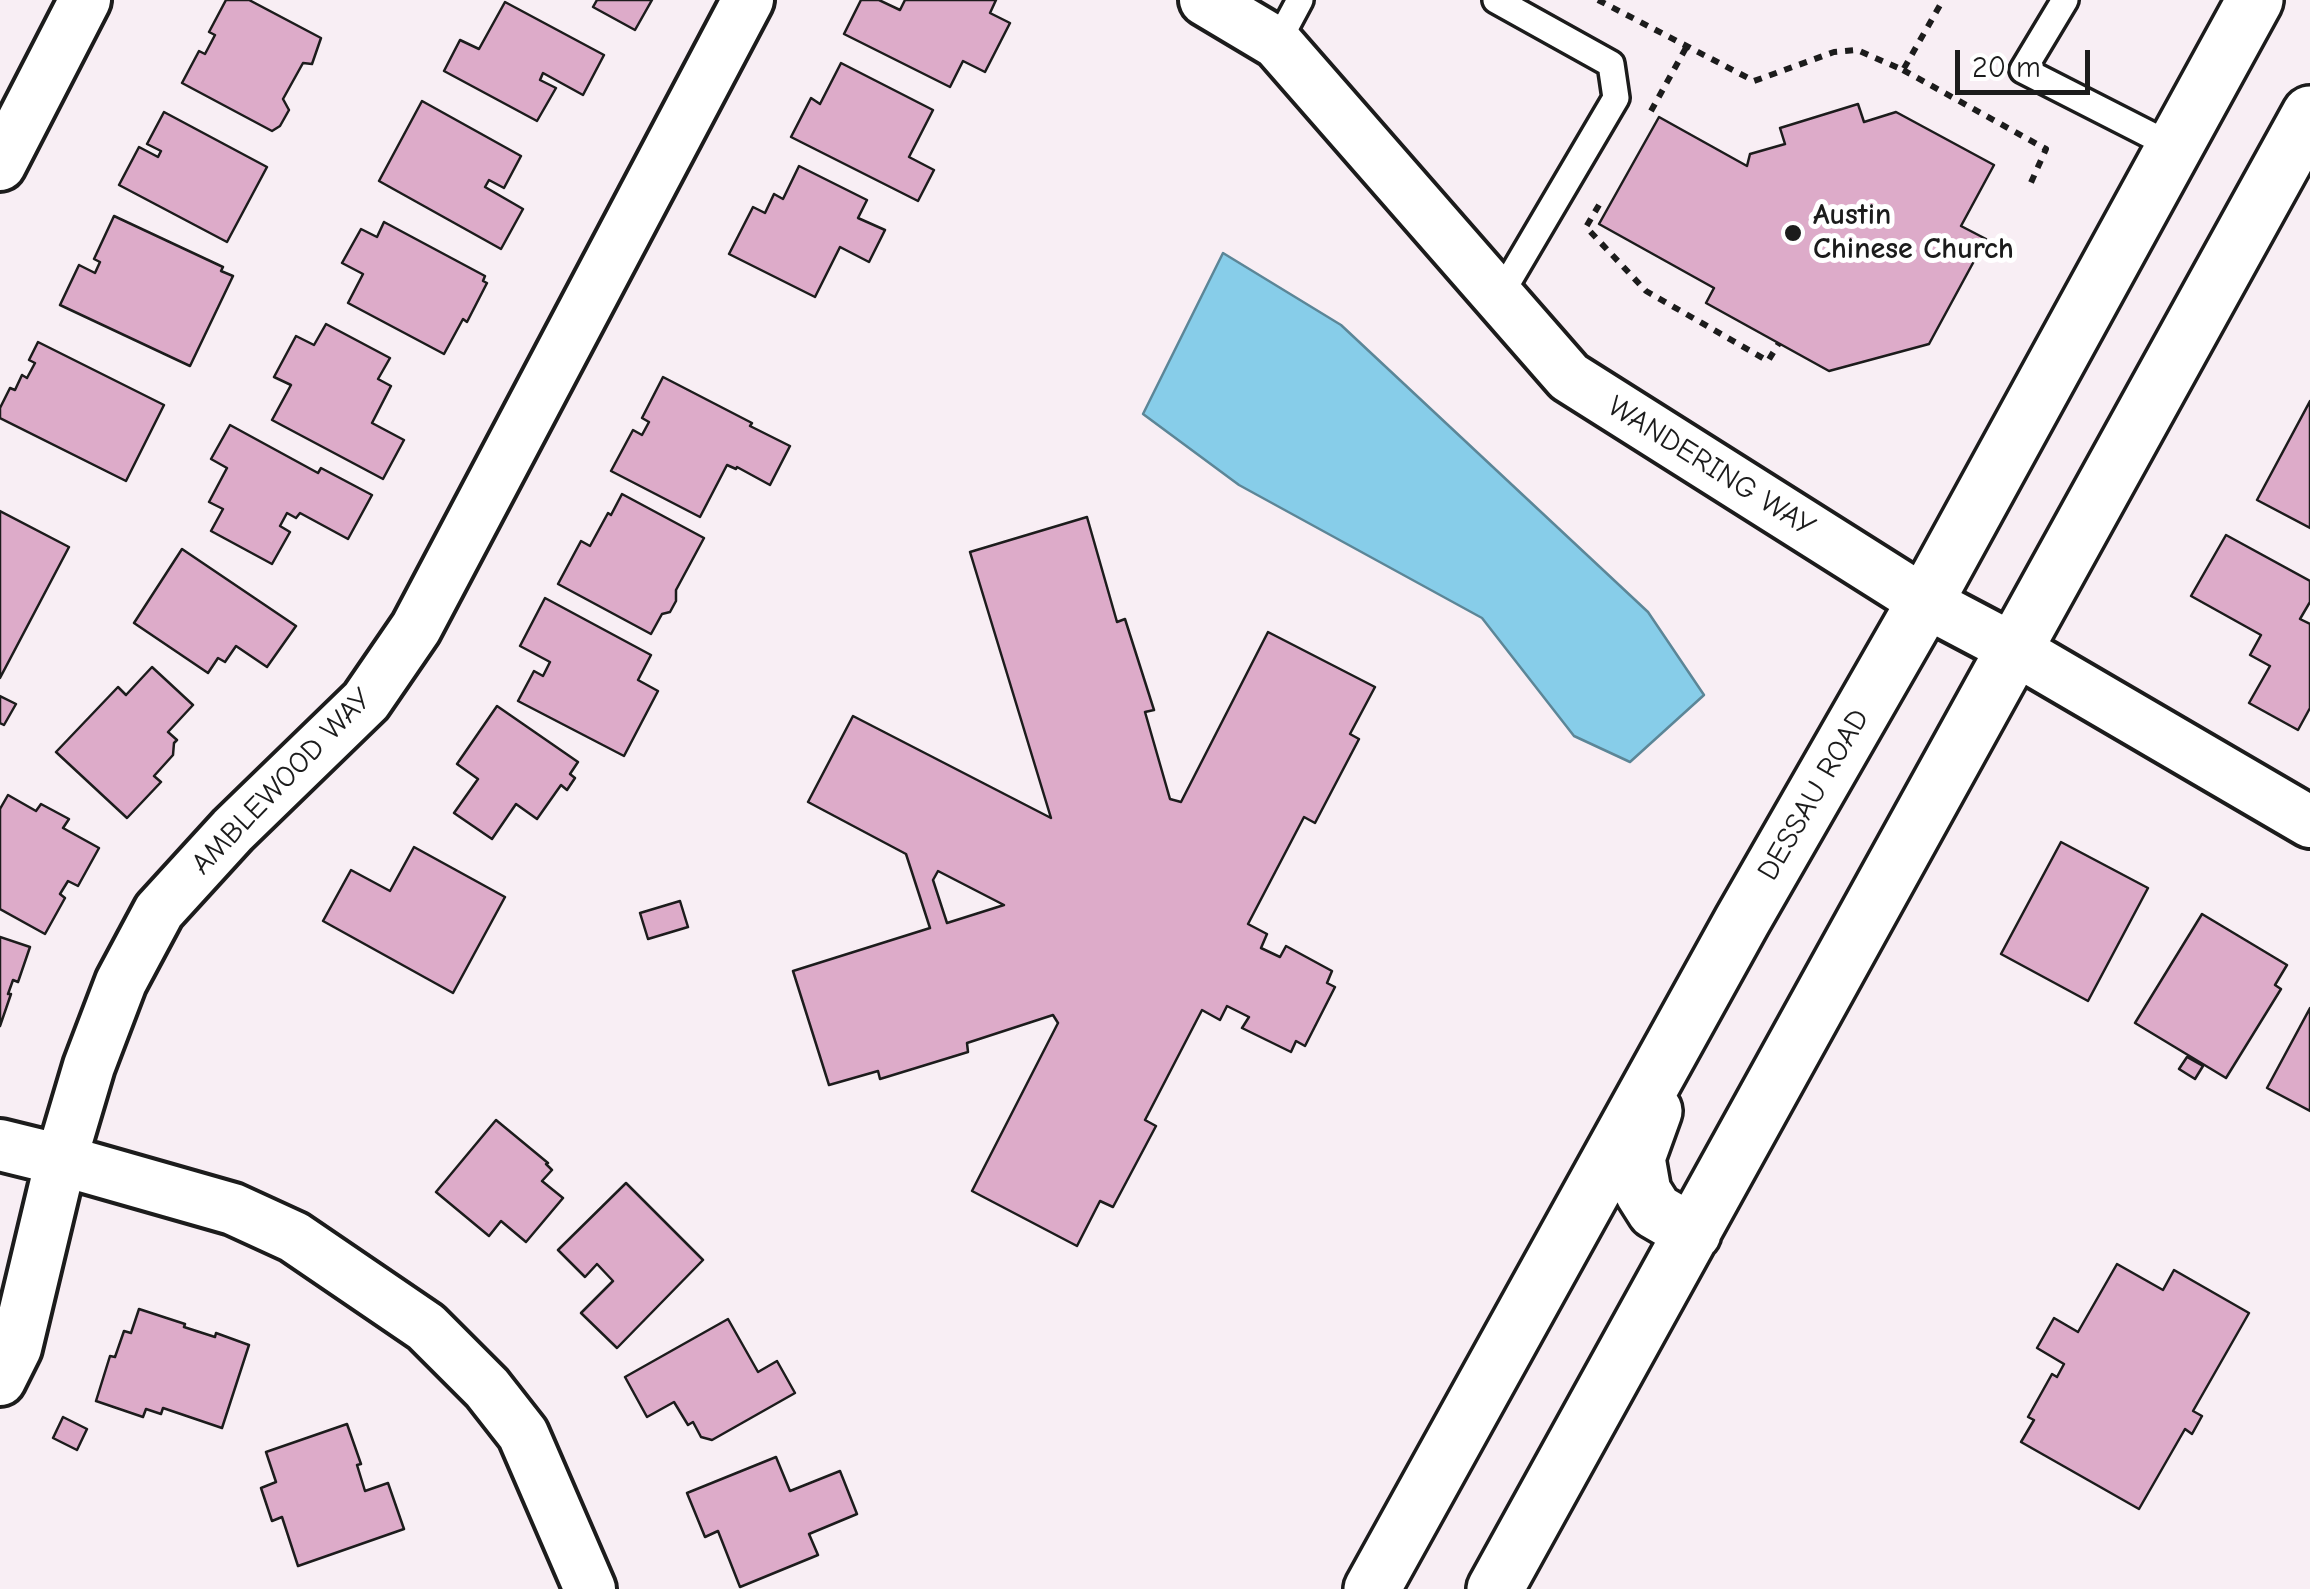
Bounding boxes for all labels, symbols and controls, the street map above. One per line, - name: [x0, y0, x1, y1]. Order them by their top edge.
- scale bar: [1960, 30, 2095, 92]
- text: 20 m: [1972, 50, 2041, 85]
- place label: Austin Chinese Church: [1813, 198, 2014, 268]
- marker: Austin Chinese Church: [1782, 222, 1804, 244]
- street label: WANDERING WAY: [1601, 389, 1821, 545]
- street label: AMBLEWOOD WAY: [184, 682, 380, 882]
- street label: DESSAU ROAD: [1750, 703, 1878, 887]

